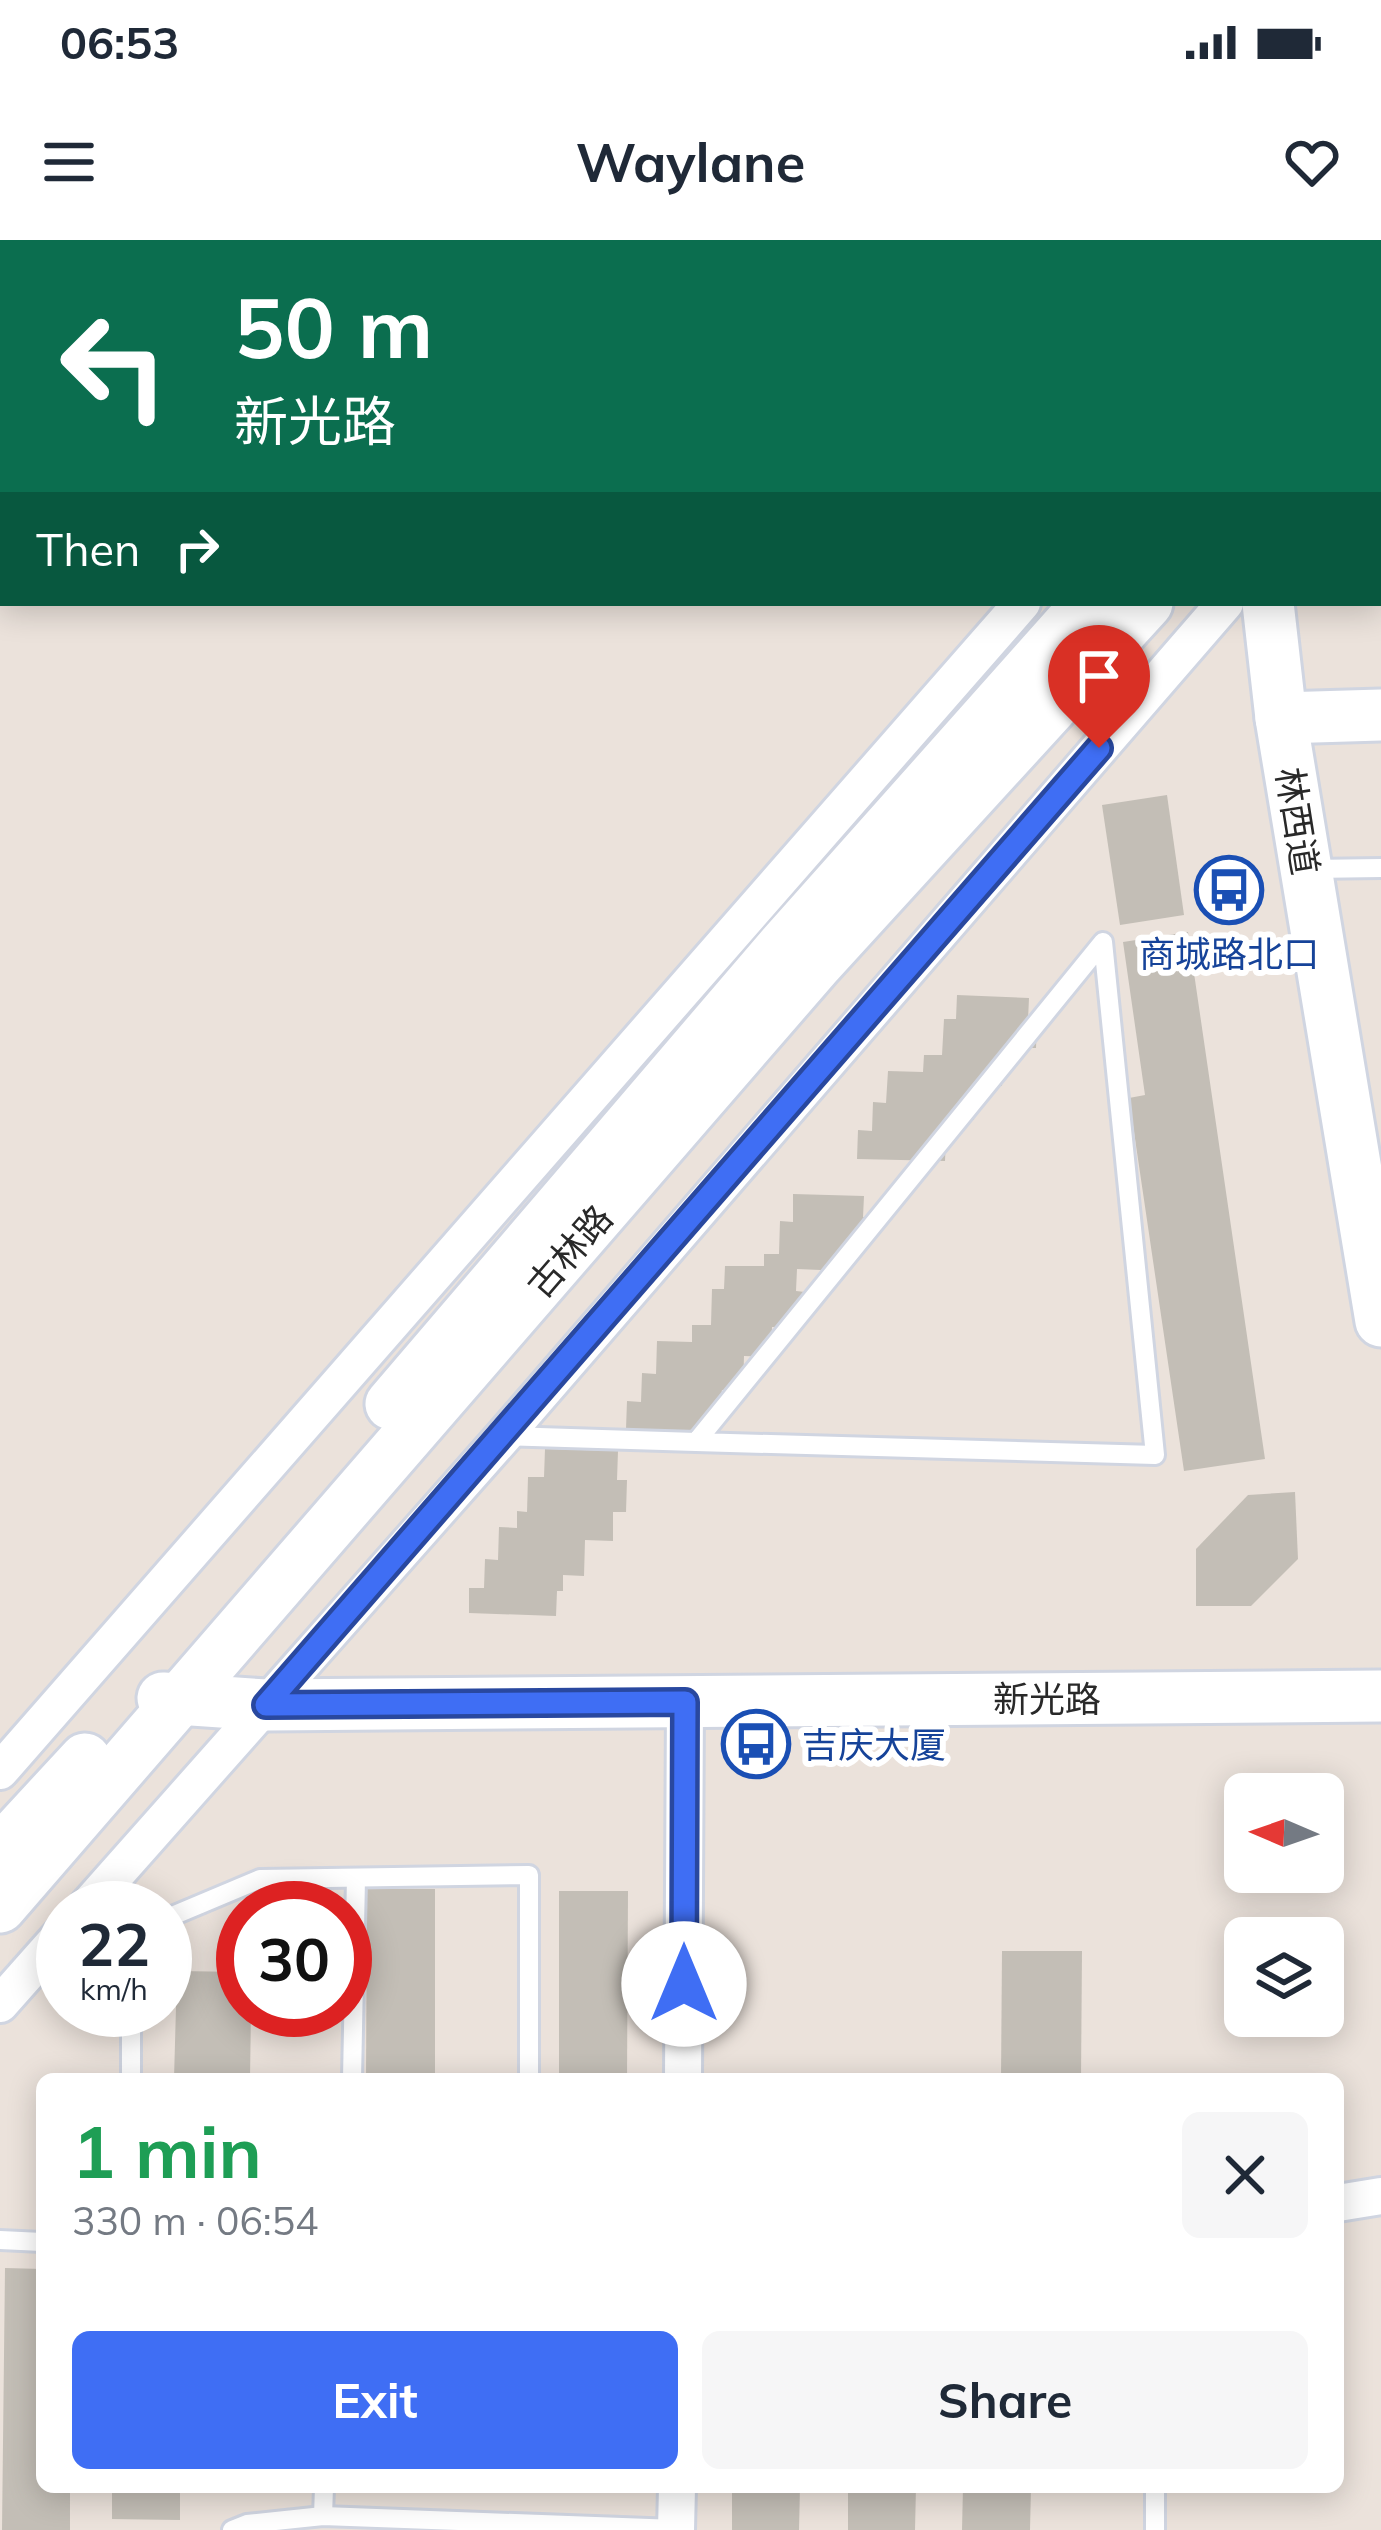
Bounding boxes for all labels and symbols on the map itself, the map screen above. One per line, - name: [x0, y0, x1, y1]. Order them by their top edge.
- pin: [1048, 625, 1150, 748]
- street label: 林西道: [1267, 764, 1329, 878]
- bus stop icon: 商城路北口: [1194, 855, 1264, 925]
- place label: 商城路北口: [1139, 931, 1319, 976]
- street label: 古林路: [517, 1195, 621, 1307]
- street label: 新光路: [993, 1676, 1101, 1721]
- bus stop icon: 吉庆大厦: [721, 1709, 791, 1779]
- place label: 吉庆大厦: [802, 1722, 946, 1767]
- north arrow: [1224, 1773, 1344, 1893]
- speed limit sign: 30: [216, 1881, 372, 2037]
- position arrow: [621, 1921, 747, 2047]

